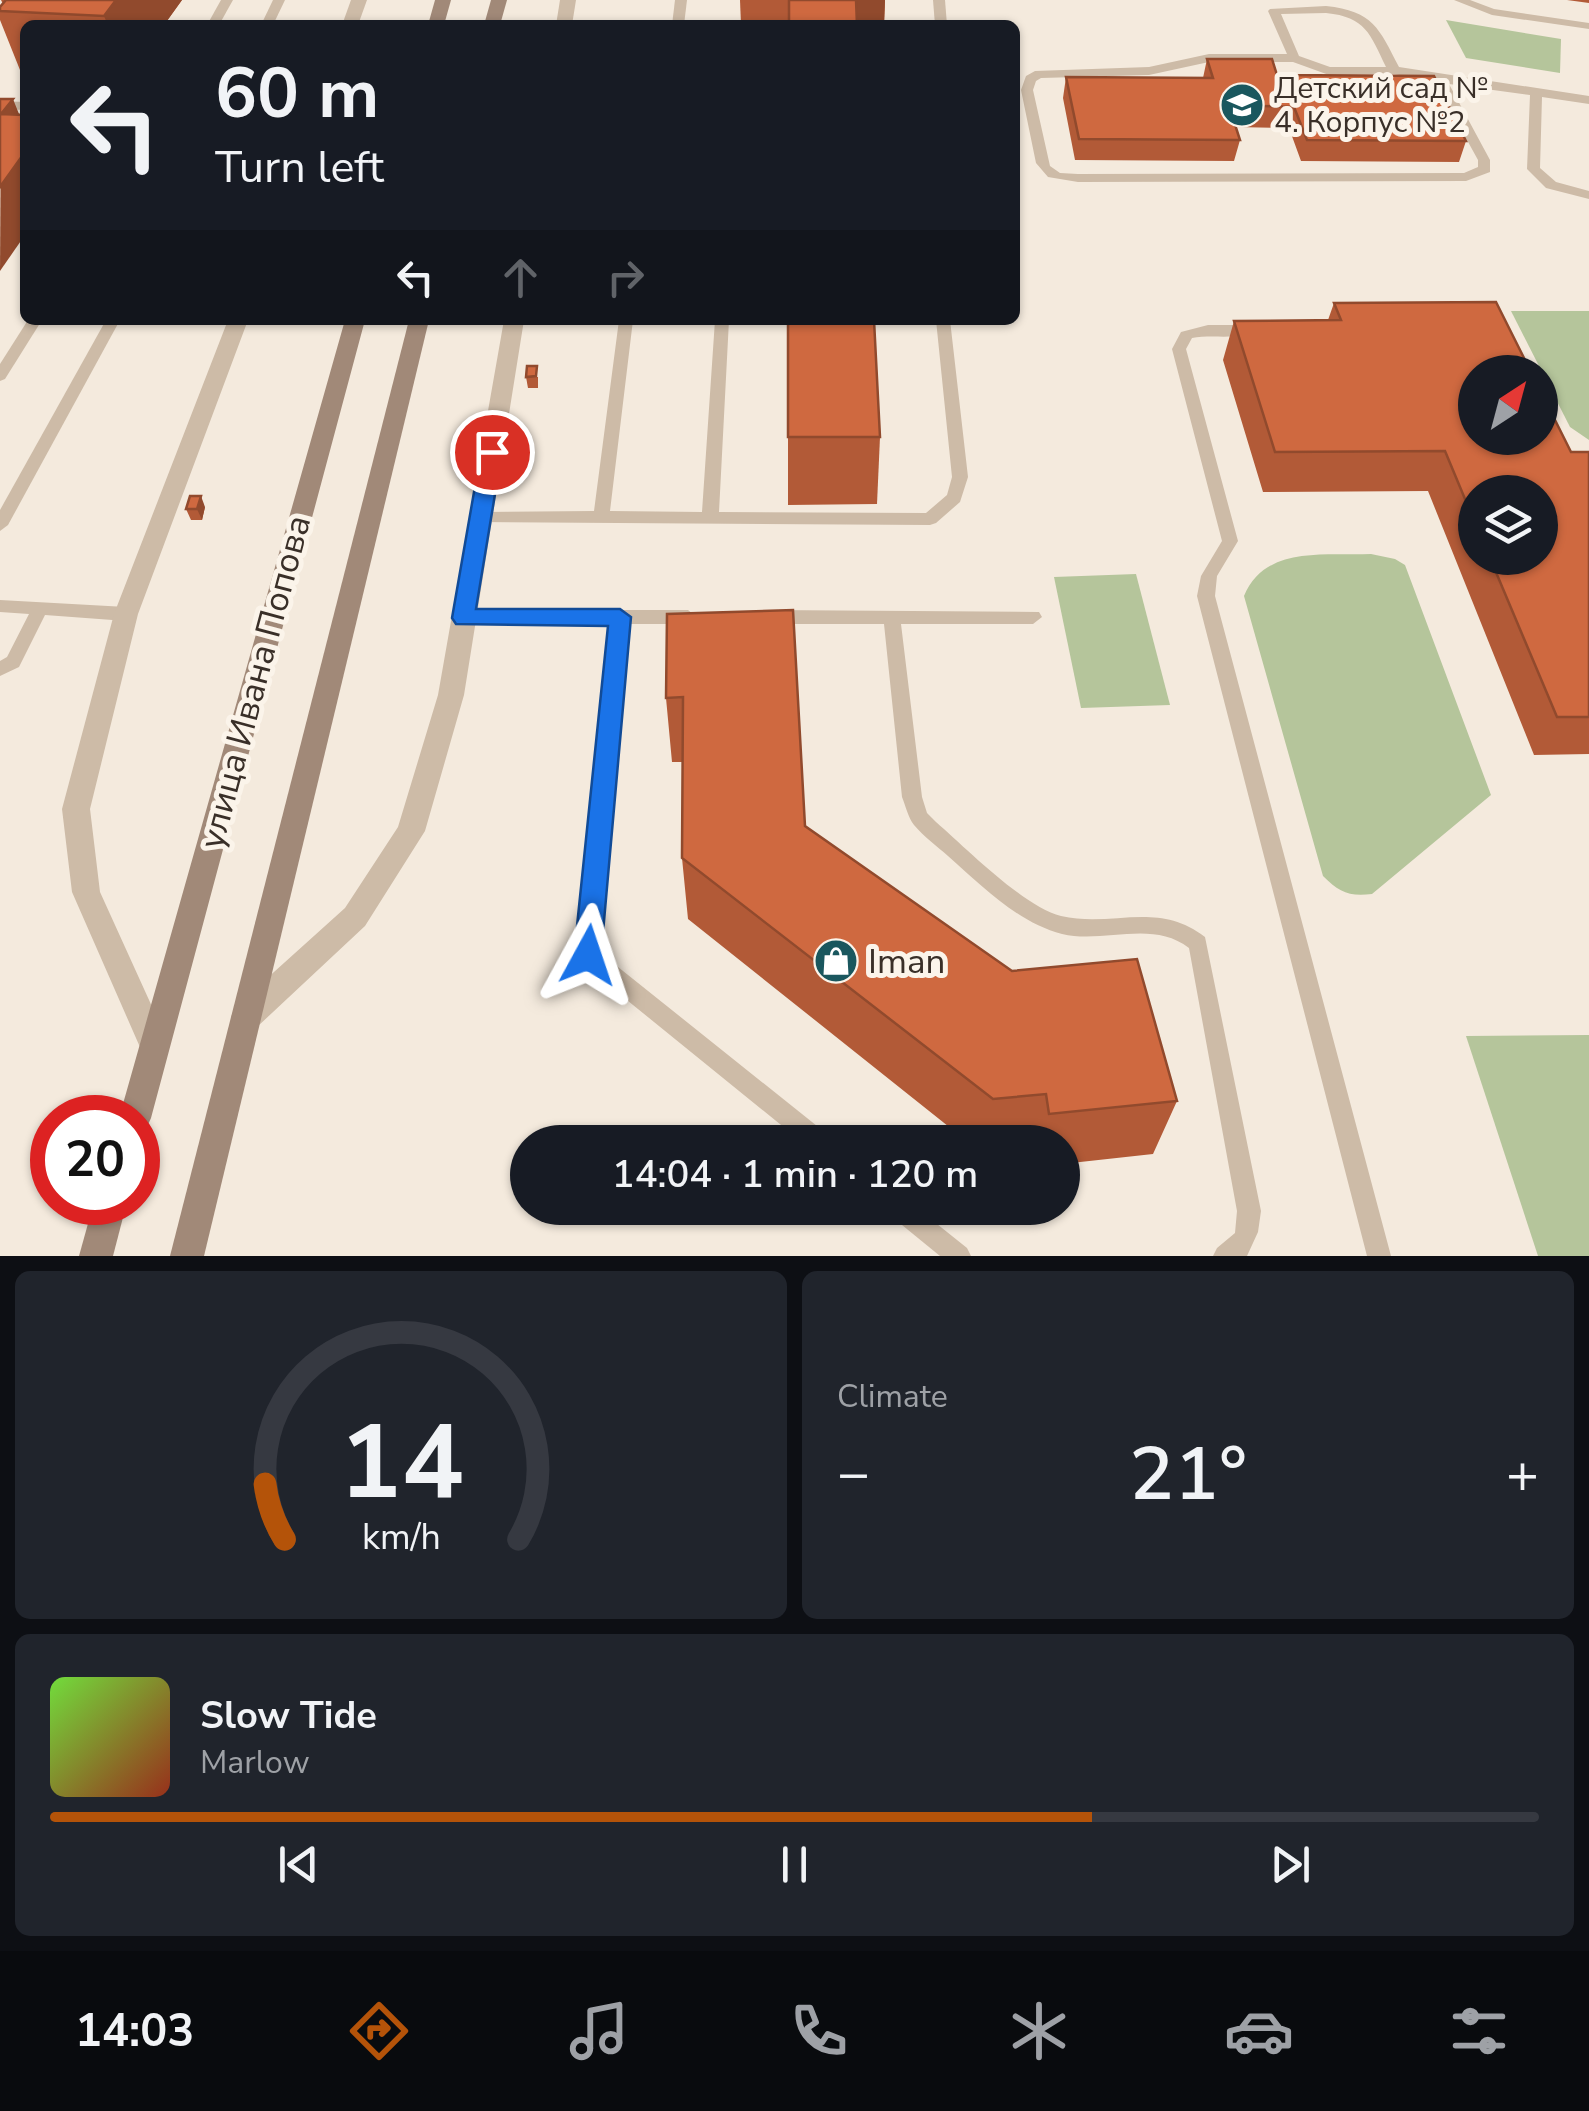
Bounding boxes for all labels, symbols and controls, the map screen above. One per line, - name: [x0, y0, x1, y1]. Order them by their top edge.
- text: 60 m: [215, 46, 379, 142]
- icon: left: [50, 60, 180, 190]
- place label: Детский сад № 4. Корпус №2: [1274, 68, 1488, 143]
- school or university icon: Детский сад № 4. Корпус №2: [1219, 82, 1265, 128]
- text: Turn left: [215, 137, 384, 198]
- icon: left: [388, 250, 443, 305]
- icon: ahead: [493, 250, 548, 305]
- icon: right: [598, 250, 653, 305]
- north arrow: [1458, 355, 1558, 455]
- map controls: [1458, 355, 1558, 575]
- pin: [450, 410, 535, 495]
- icon: arrive: [465, 425, 520, 480]
- button: layers: [1458, 475, 1558, 575]
- street label: улица Ивана Попова: [188, 510, 322, 854]
- position arrow: [536, 903, 640, 1007]
- shop icon: Iman: [813, 938, 859, 984]
- place label: Iman: [868, 938, 945, 985]
- speed limit sign: 20: [30, 1095, 160, 1225]
- text: 14:04 · 1 min · 120 m: [612, 1149, 978, 1200]
- text: Climate: [837, 1375, 948, 1418]
- text: 14: [339, 1392, 463, 1534]
- text: 21°: [1129, 1423, 1247, 1525]
- text: −: [837, 1436, 870, 1511]
- text: +: [1506, 1436, 1539, 1511]
- text: km/h: [362, 1513, 440, 1562]
- text: Slow Tide: [200, 1690, 377, 1741]
- text: Marlow: [200, 1741, 310, 1784]
- icon: previous: [271, 1837, 326, 1892]
- icon: pause: [767, 1837, 822, 1892]
- icon: next: [1263, 1837, 1318, 1892]
- icon: directions: [344, 1996, 414, 2066]
- icon: music: [564, 1996, 634, 2066]
- icon: phone: [784, 1996, 854, 2066]
- icon: climate: [1004, 1996, 1074, 2066]
- icon: car: [1224, 1996, 1294, 2066]
- icon: filters: [1444, 1996, 1514, 2066]
- text: 14:03: [75, 2001, 194, 2062]

